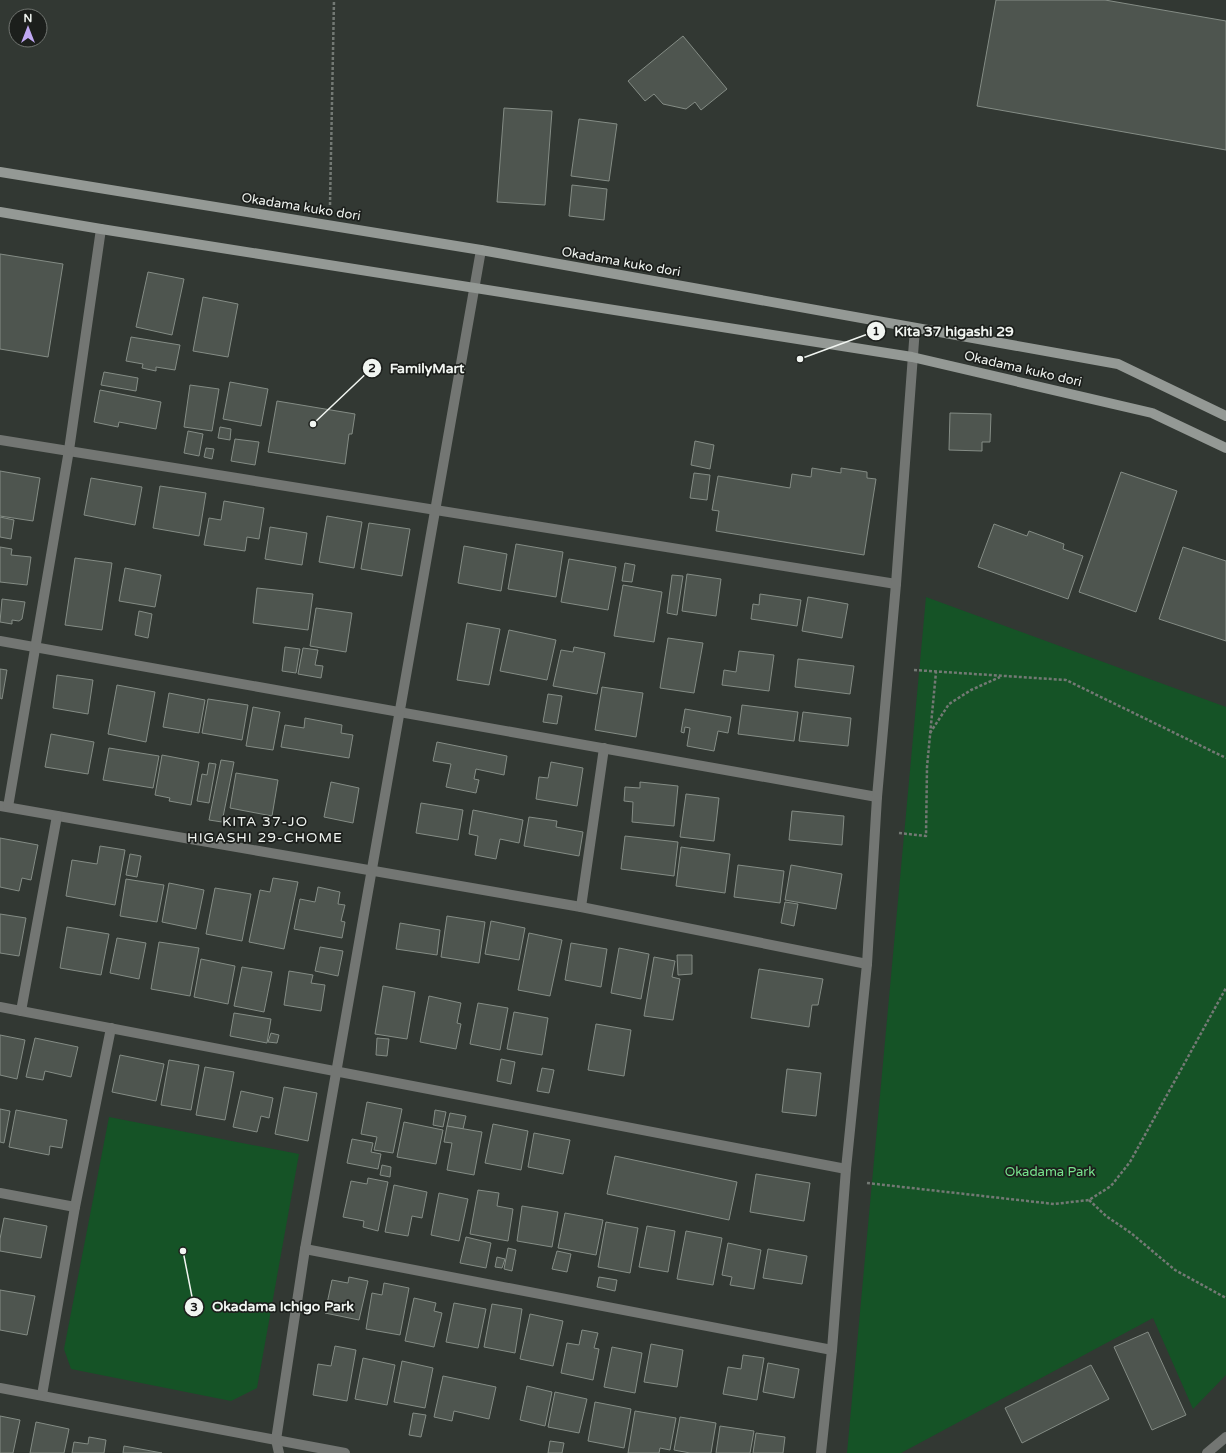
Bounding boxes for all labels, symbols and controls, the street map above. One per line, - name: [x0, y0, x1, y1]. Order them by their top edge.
- north arrow: [8, 8, 48, 48]
- text: N: [24, 12, 32, 25]
- street label: Okadama kuko dori: [240, 190, 362, 224]
- street label: Okadama kuko dori: [560, 244, 682, 280]
- callout: Kita 37 higashi 29: [866, 318, 1022, 344]
- text: Kita 37 higashi 29: [894, 323, 1014, 340]
- text: 1: [872, 324, 880, 338]
- street label: Okadama kuko dori: [963, 348, 1083, 390]
- callout: FamilyMart: [362, 355, 473, 381]
- text: FamilyMart: [390, 360, 465, 377]
- text: 2: [368, 361, 376, 375]
- district label: KITA 37-JO HIGASHI 29-CHOME: [187, 813, 343, 846]
- park label: Okadama Park: [1005, 1164, 1095, 1180]
- callout: Okadama Ichigo Park: [184, 1294, 362, 1320]
- text: Okadama Ichigo Park: [212, 1298, 354, 1315]
- text: 3: [190, 1300, 198, 1314]

